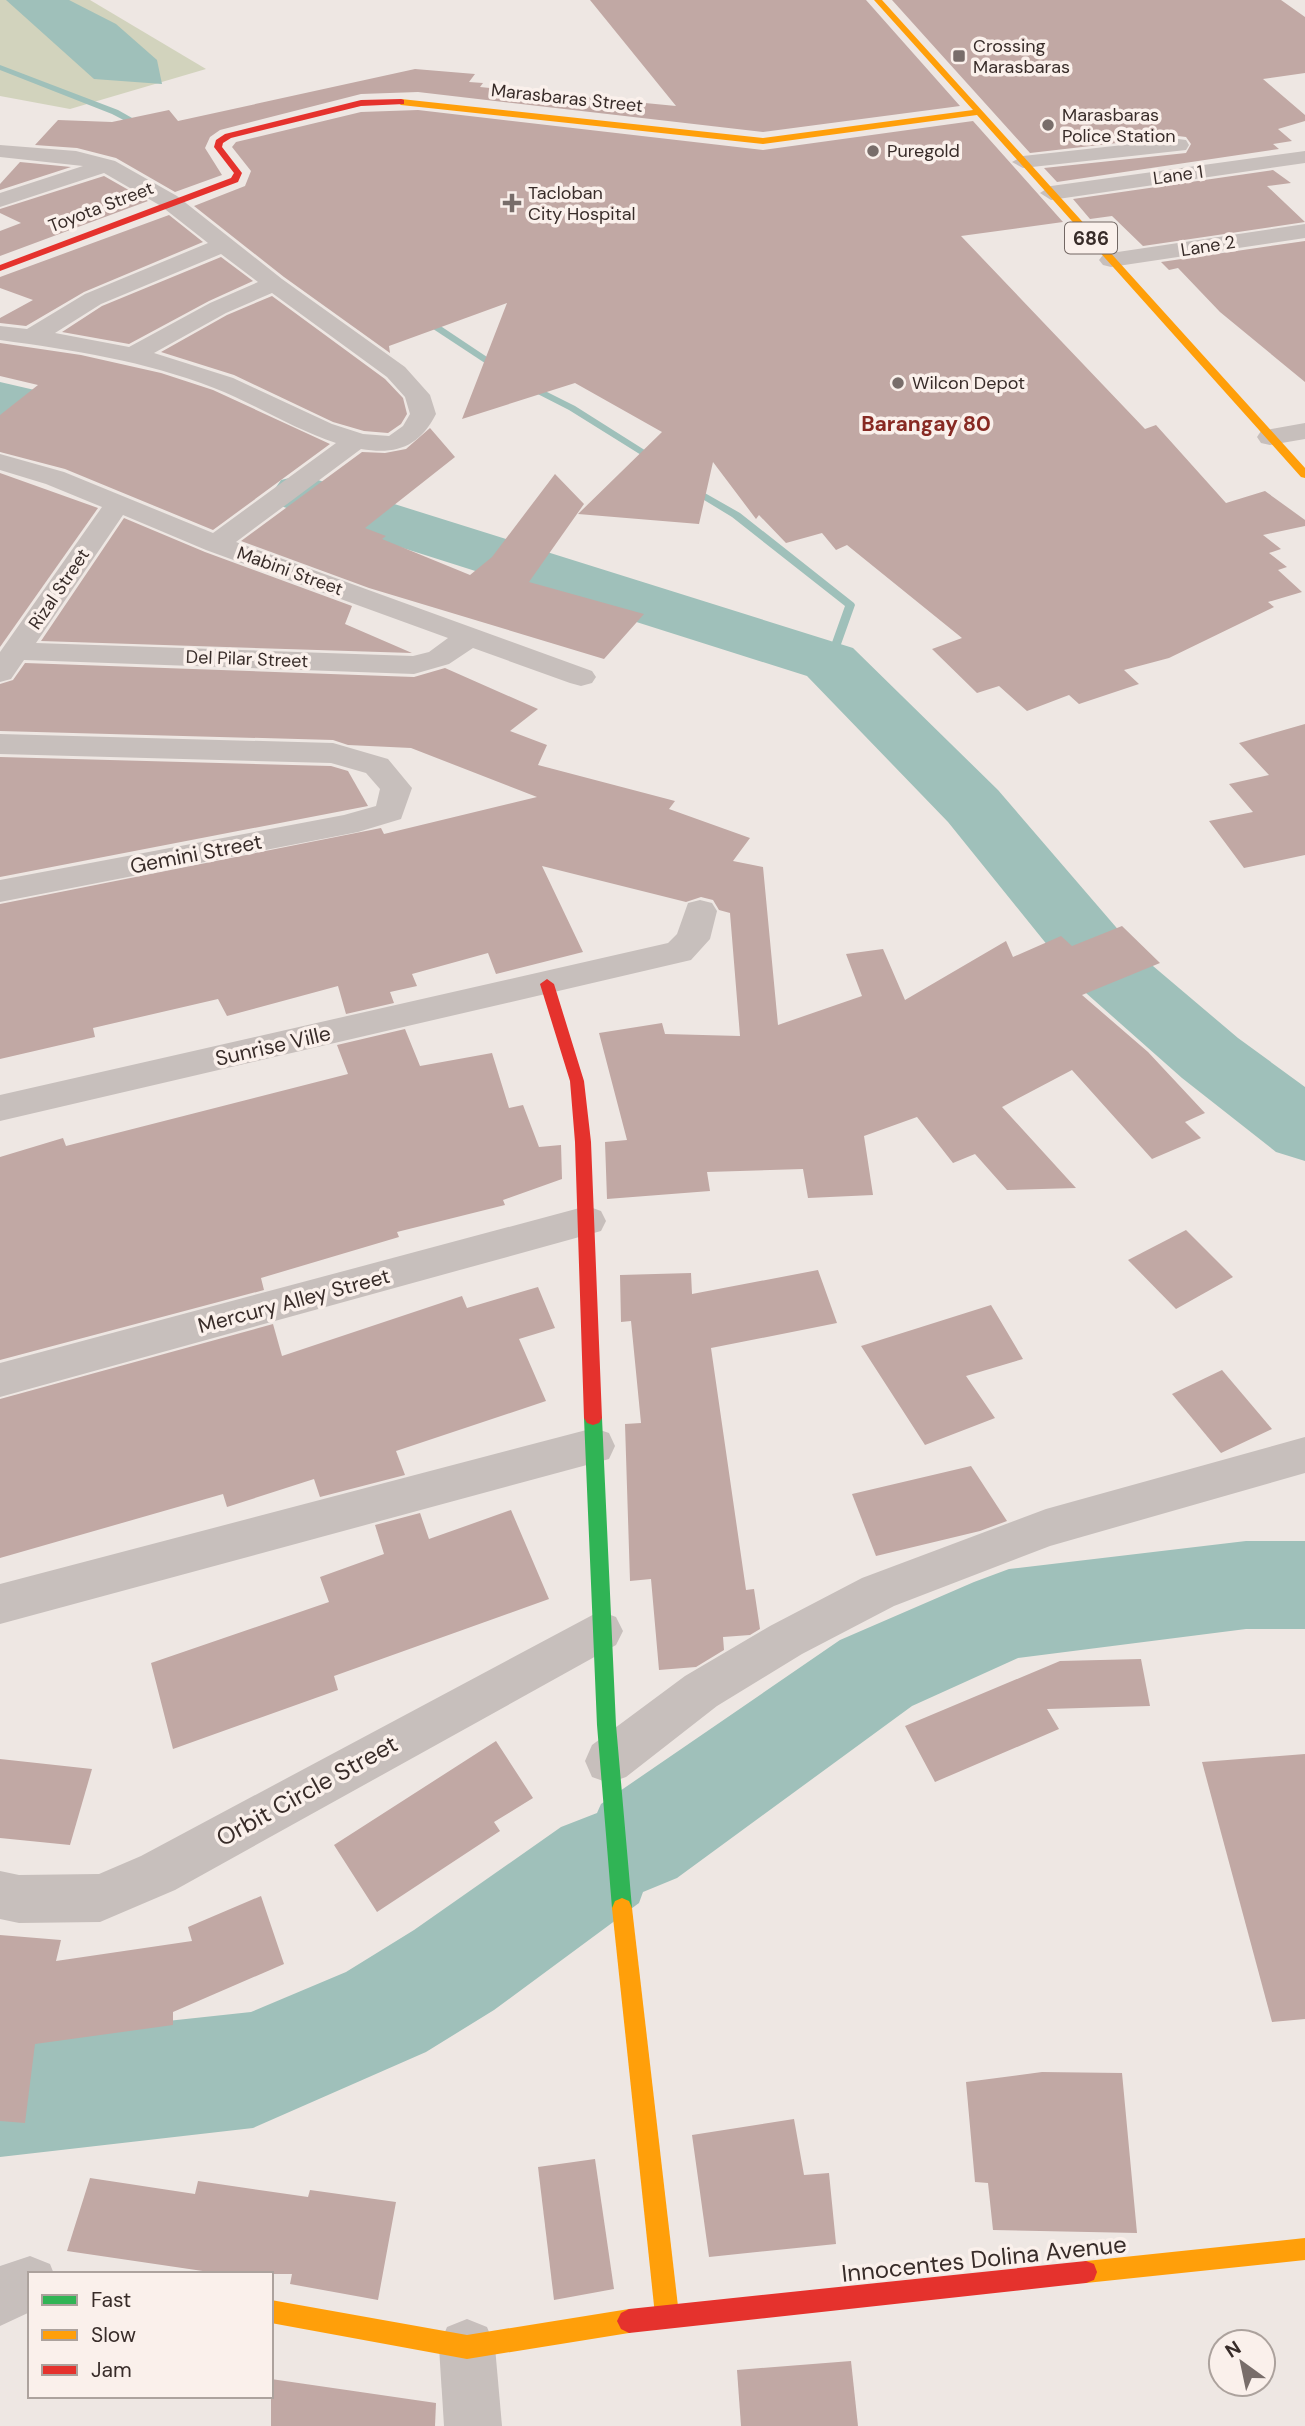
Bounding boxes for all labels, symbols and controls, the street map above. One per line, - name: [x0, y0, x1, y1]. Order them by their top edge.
- place label: Crossing Marasbaras: [973, 34, 1070, 79]
- marker: Crossing Marasbaras: [951, 48, 967, 64]
- street label: Marasbaras Street: [490, 78, 644, 118]
- place label: Marasbaras Police Station: [1062, 103, 1176, 148]
- marker: Marasbaras Police Station: [1040, 117, 1056, 133]
- place label: Puregold: [887, 139, 960, 163]
- marker: Puregold: [865, 143, 881, 159]
- street label: Lane 1: [1151, 160, 1205, 190]
- street label: Toyota Street: [45, 176, 157, 238]
- place label: Tacloban City Hospital: [528, 181, 636, 226]
- marker: Tacloban City Hospital: [502, 193, 522, 213]
- road number: 686: [1065, 222, 1117, 254]
- street label: Lane 2: [1179, 230, 1237, 262]
- place label: Wilcon Depot: [912, 371, 1025, 395]
- marker: Wilcon Depot: [890, 375, 906, 391]
- district label: Barangay 80: [861, 410, 991, 438]
- street label: Mabini Street: [234, 541, 346, 601]
- street label: Rizal Street: [23, 544, 95, 634]
- street label: Del Pilar Street: [185, 645, 309, 673]
- street label: Gemini Street: [128, 827, 264, 881]
- street label: Sunrise Ville: [213, 1019, 333, 1073]
- street label: Mercury Alley Street: [195, 1262, 393, 1340]
- street label: Orbit Circle Street: [211, 1728, 403, 1853]
- street label: Innocentes Dolina Avenue: [840, 2228, 1128, 2289]
- legend: [28, 2272, 273, 2398]
- text: Fast: [91, 2286, 131, 2314]
- text: Slow: [91, 2321, 136, 2349]
- north arrow: [1207, 2328, 1277, 2398]
- text: N: [1220, 2335, 1246, 2363]
- text: Jam: [91, 2356, 132, 2384]

